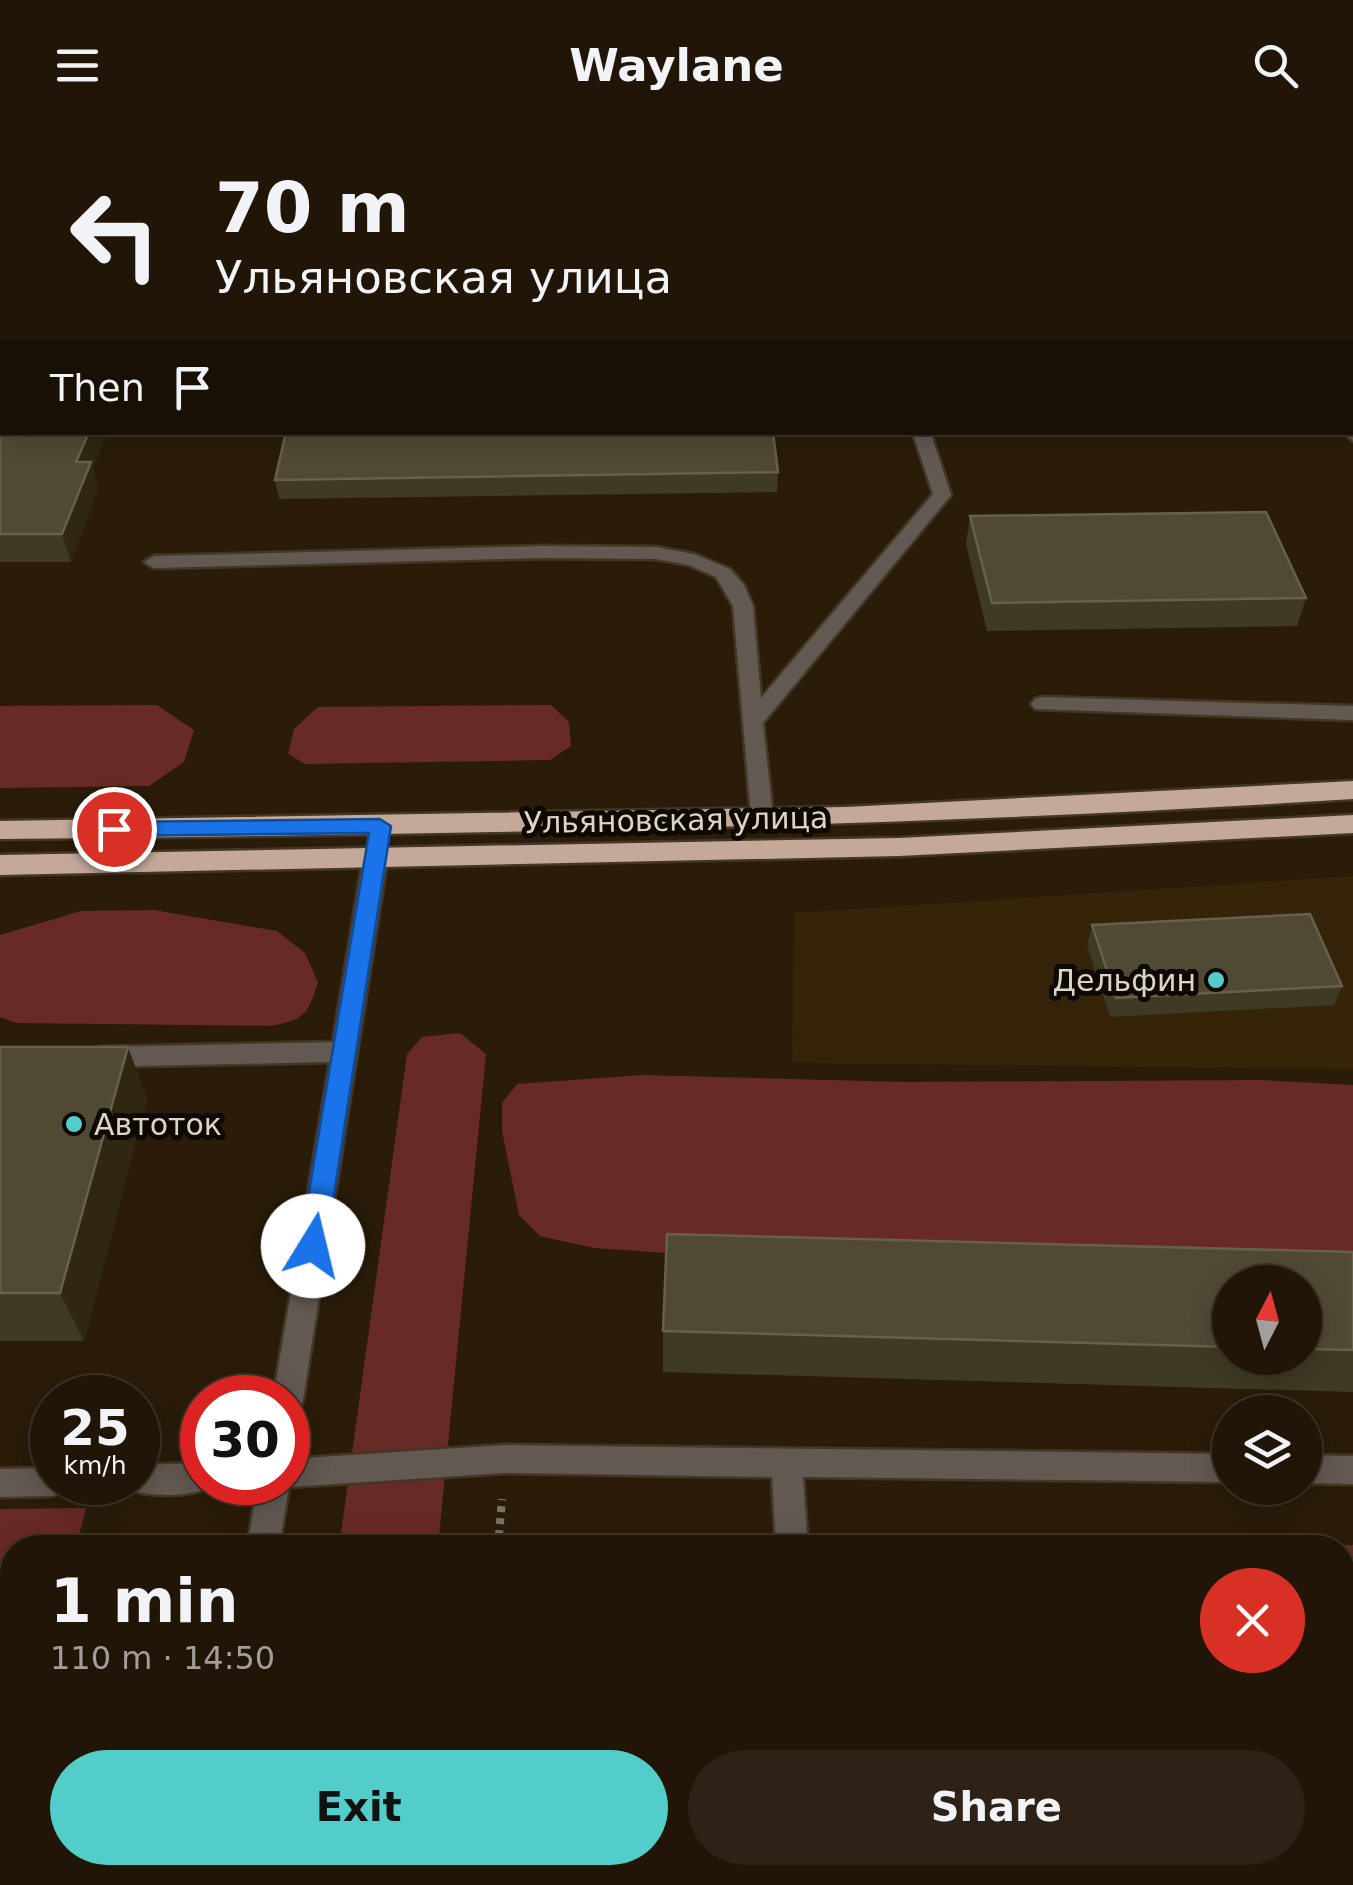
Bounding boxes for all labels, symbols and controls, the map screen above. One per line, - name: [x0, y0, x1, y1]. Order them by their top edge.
- icon: menu: [50, 38, 105, 93]
- icon: search: [1248, 38, 1303, 93]
- text: Waylane: [569, 39, 784, 92]
- text: 70 m: [215, 167, 410, 249]
- icon: left: [50, 170, 180, 300]
- text: Ульяновская улица: [215, 251, 672, 304]
- icon: arrive: [165, 360, 220, 415]
- text: Then: [50, 366, 145, 410]
- pin: [72, 787, 157, 872]
- street label: Ульяновская улица: [523, 800, 829, 840]
- icon: arrive: [87, 802, 142, 857]
- place label: Дельфин: [1052, 963, 1196, 998]
- marker: Дельфин: [1205, 969, 1227, 991]
- place label: Автоток: [94, 1107, 222, 1142]
- marker: Автоток: [63, 1113, 85, 1135]
- position arrow: [261, 1194, 365, 1298]
- north arrow: [1212, 1265, 1322, 1375]
- map controls: [1212, 1265, 1322, 1505]
- speed limit sign: 30: [180, 1375, 310, 1505]
- button: layers: [1212, 1395, 1322, 1505]
- text: 25: [60, 1399, 130, 1457]
- text: km/h: [63, 1451, 127, 1480]
- text: 1 min: [50, 1566, 238, 1636]
- button: close: [1200, 1568, 1305, 1673]
- text: 110 m · 14:50: [50, 1639, 275, 1677]
- button: Exit: [50, 1750, 668, 1865]
- button: Share: [688, 1750, 1305, 1865]

